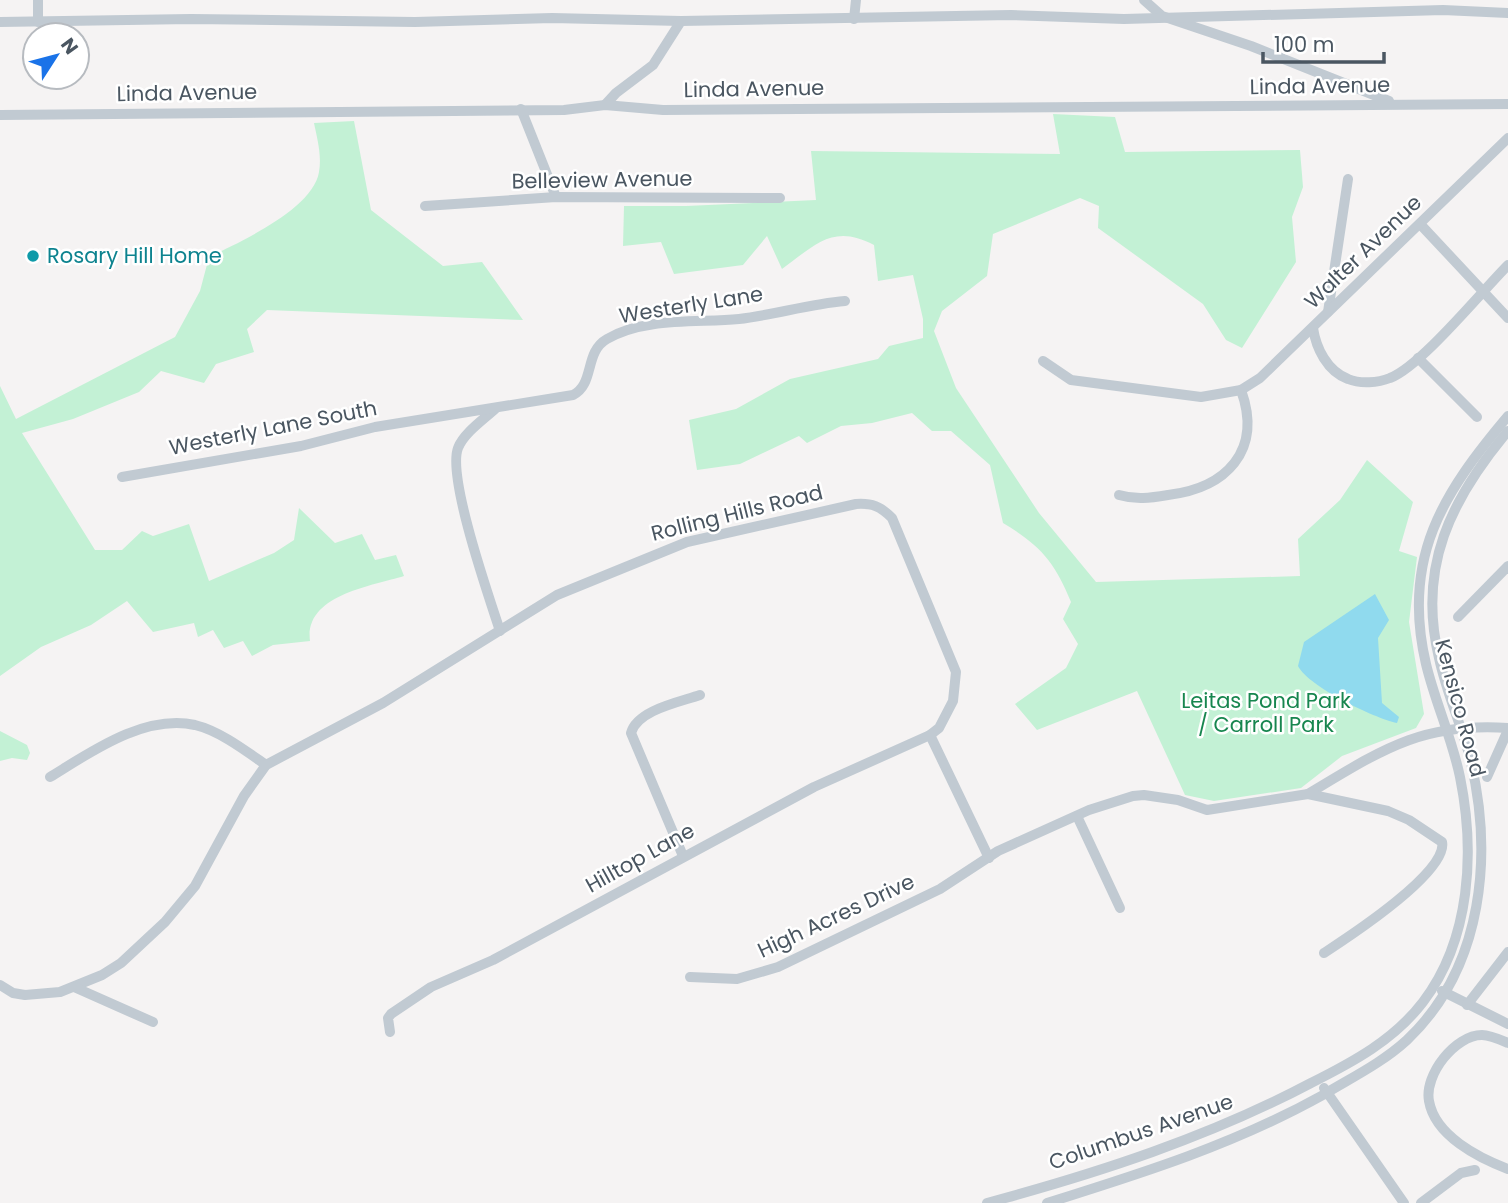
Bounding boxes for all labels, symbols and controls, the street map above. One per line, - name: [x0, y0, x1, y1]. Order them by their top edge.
- north arrow: [21, 21, 91, 91]
- scale bar: [1263, 21, 1384, 65]
- text: 100 m: [1274, 30, 1334, 59]
- text: N: [54, 33, 84, 60]
- street label: Linda Avenue: [1249, 70, 1391, 101]
- street label: Linda Avenue: [683, 73, 825, 104]
- street label: Linda Avenue: [116, 77, 258, 108]
- street label: Belleview Avenue: [511, 163, 693, 196]
- street label: Walter Avenue: [1298, 188, 1428, 315]
- place label: Rosary Hill Home: [47, 241, 222, 270]
- marker: Rosary Hill Home: [25, 248, 41, 264]
- street label: Westerly Lane: [617, 279, 765, 330]
- street label: Westerly Lane South: [166, 393, 379, 462]
- street label: Rolling Hills Road: [648, 477, 826, 548]
- street label: Kensico Road: [1428, 636, 1493, 780]
- park label: Leitas Pond Park / Carroll Park: [1181, 686, 1351, 739]
- street label: Hilltop Lane: [580, 816, 700, 899]
- street label: High Acres Drive: [753, 866, 919, 965]
- street label: Columbus Avenue: [1045, 1086, 1237, 1177]

